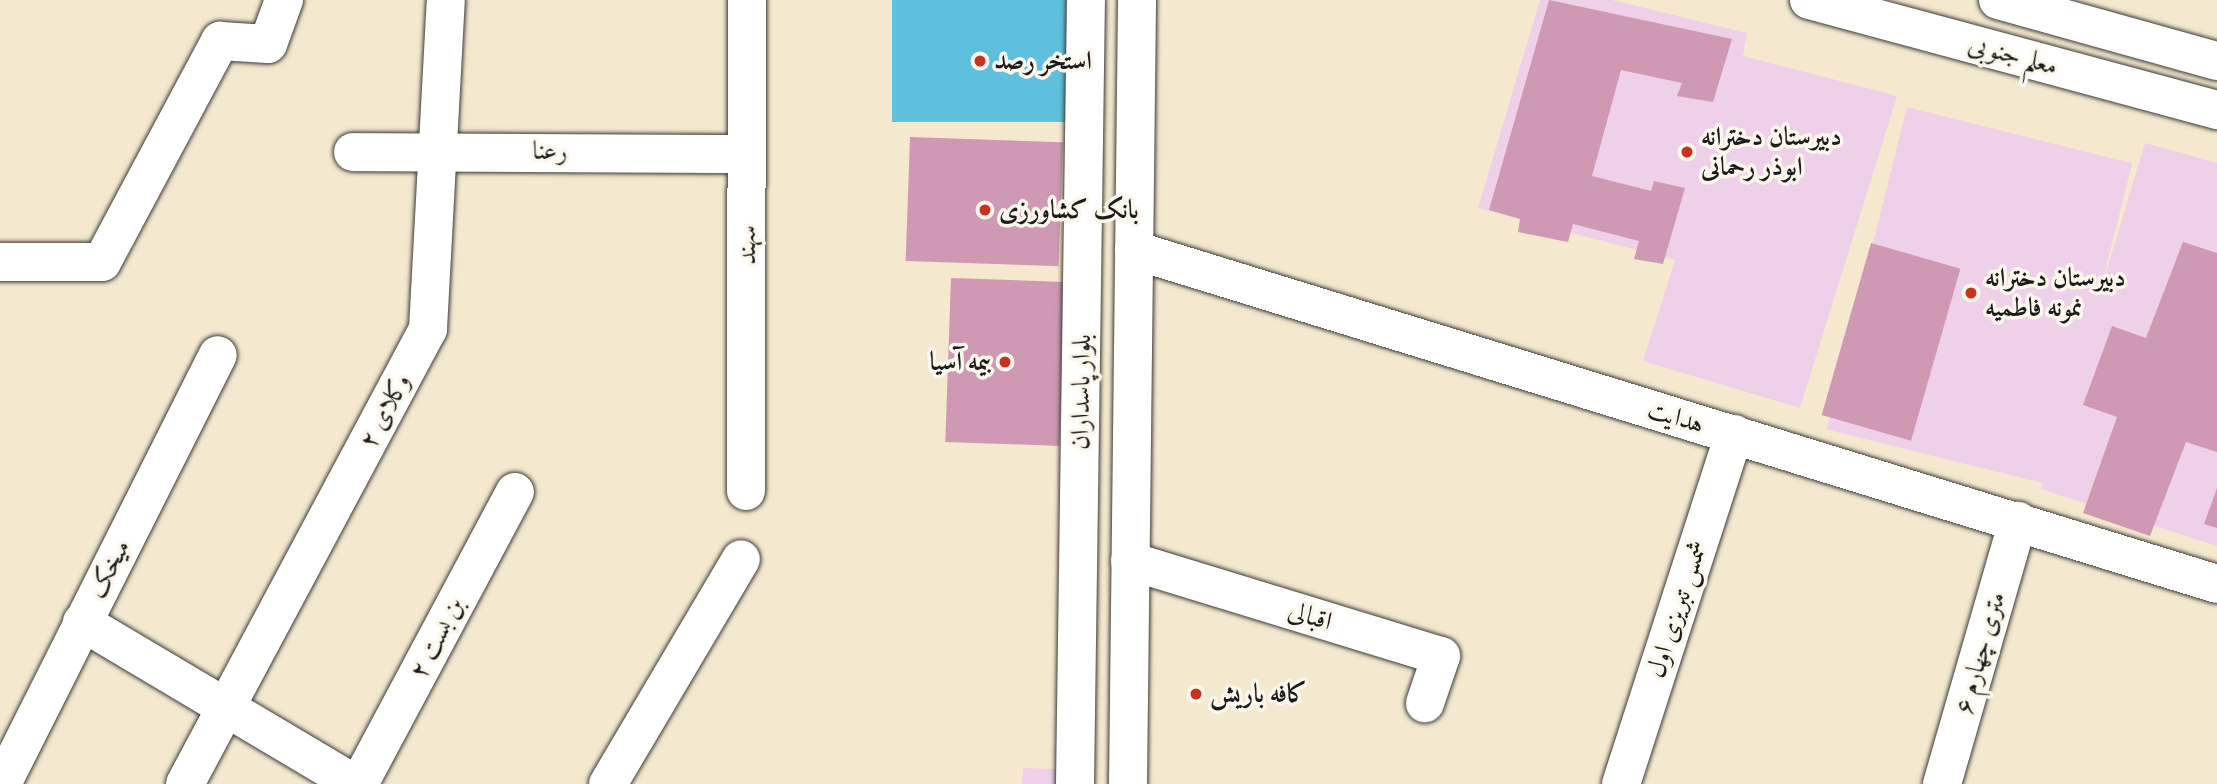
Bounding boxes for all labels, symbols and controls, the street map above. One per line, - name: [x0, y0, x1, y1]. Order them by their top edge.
- street label: معلم جنوبی: [1965, 28, 2061, 82]
- place label: استخر رصد: [994, 45, 1092, 77]
- marker: استخر رصد: [972, 53, 988, 69]
- place label: دبیرستان دخترانه ابوذر رحمانی: [1701, 121, 1842, 182]
- street label: رعنا: [532, 135, 568, 167]
- marker: دبیرستان دخترانه ابوذر رحمانی: [1679, 144, 1695, 160]
- place label: بانک کشاورزی: [999, 194, 1139, 226]
- marker: بانک کشاورزی: [977, 202, 993, 218]
- street label: سهند: [731, 225, 763, 265]
- place label: دبیرستان دخترانه نمونه فاطمیه: [1985, 262, 2126, 324]
- marker: دبیرستان دخترانه نمونه فاطمیه: [1963, 285, 1979, 301]
- street label: بلوار پاسداران: [1064, 334, 1098, 450]
- place label: بیمه آسیا: [929, 346, 991, 378]
- marker: بیمه آسیا: [997, 354, 1013, 370]
- street label: وکلای ۲: [353, 368, 417, 454]
- street label: هدایت: [1644, 394, 1708, 440]
- street label: میخک: [81, 534, 137, 604]
- street label: شمس تبریزی اول: [1640, 536, 1714, 682]
- street label: ۶ متری چهارم: [1948, 588, 2012, 718]
- street label: بن بست ۲: [403, 592, 471, 684]
- street label: اقبالی: [1284, 595, 1336, 637]
- place label: کافه باریش: [1210, 678, 1307, 710]
- marker: کافه باریش: [1188, 686, 1204, 702]

